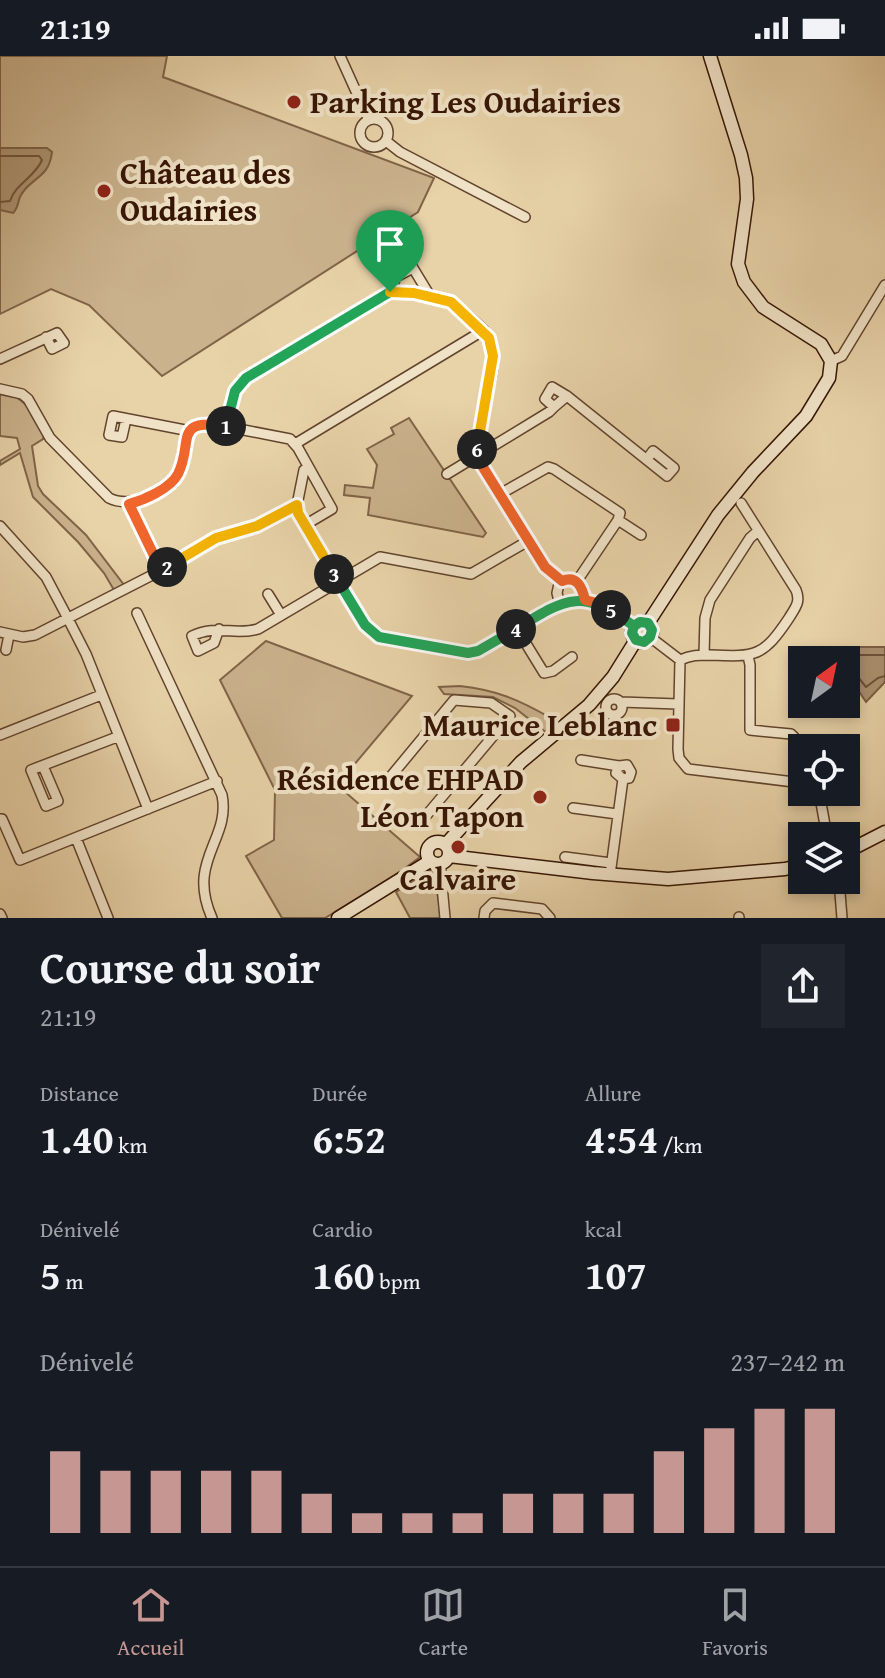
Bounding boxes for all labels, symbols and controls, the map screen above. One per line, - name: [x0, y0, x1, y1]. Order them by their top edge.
- text: 21:19: [40, 6, 111, 50]
- place label: Parking Les Oudairies: [310, 78, 621, 125]
- marker: Parking Les Oudairies: [285, 93, 303, 111]
- place label: Château des Oudairies: [120, 149, 291, 233]
- marker: Château des Oudairies: [95, 182, 113, 200]
- pin: [356, 210, 424, 292]
- icon: arrive: [368, 222, 412, 266]
- pin: 1: [206, 406, 246, 446]
- text: 1: [220, 410, 232, 442]
- pin: 6: [457, 429, 497, 469]
- text: 6: [471, 433, 483, 465]
- pin: 2: [147, 547, 187, 587]
- text: 2: [161, 551, 173, 583]
- pin: 3: [314, 554, 354, 594]
- text: 3: [328, 558, 340, 590]
- pin: 5: [591, 590, 631, 630]
- text: 5: [605, 594, 617, 626]
- pin: 4: [496, 609, 536, 649]
- text: 4: [510, 613, 522, 645]
- north arrow: [788, 646, 860, 718]
- map controls: [788, 646, 860, 894]
- place label: Maurice Leblanc: [423, 701, 657, 748]
- marker: Maurice Leblanc: [664, 716, 682, 734]
- button: locate: [788, 734, 860, 806]
- place label: Résidence EHPAD Léon Tapon: [277, 755, 524, 839]
- marker: Résidence EHPAD Léon Tapon: [531, 788, 549, 806]
- button: layers: [788, 822, 860, 894]
- marker: Calvaire: [449, 838, 467, 856]
- place label: Calvaire: [400, 855, 516, 902]
- text: Course du soir: [40, 935, 320, 999]
- button: share: [761, 944, 845, 1028]
- text: 21:19: [40, 997, 96, 1036]
- text: Distance: [40, 1077, 119, 1109]
- text: Durée: [312, 1077, 367, 1109]
- text: Allure: [585, 1077, 641, 1109]
- text: 1.40: [40, 1109, 113, 1168]
- text: 6:52: [312, 1109, 386, 1168]
- text: 4:54: [585, 1109, 658, 1168]
- text: km: [113, 1129, 147, 1161]
- text: /km: [658, 1129, 703, 1161]
- text: Dénivelé: [40, 1213, 119, 1245]
- text: Cardio: [312, 1213, 373, 1245]
- text: kcal: [585, 1213, 622, 1245]
- text: 5: [40, 1245, 61, 1304]
- text: 160: [312, 1245, 375, 1304]
- text: 107: [585, 1245, 647, 1304]
- text: m: [61, 1265, 84, 1297]
- text: bpm: [375, 1265, 421, 1297]
- text: Dénivelé: [40, 1342, 134, 1381]
- text: 237–242 m: [731, 1342, 845, 1381]
- tab: Accueil: [117, 1583, 185, 1663]
- tab: Carte: [419, 1583, 468, 1663]
- tab: Favoris: [702, 1583, 768, 1663]

